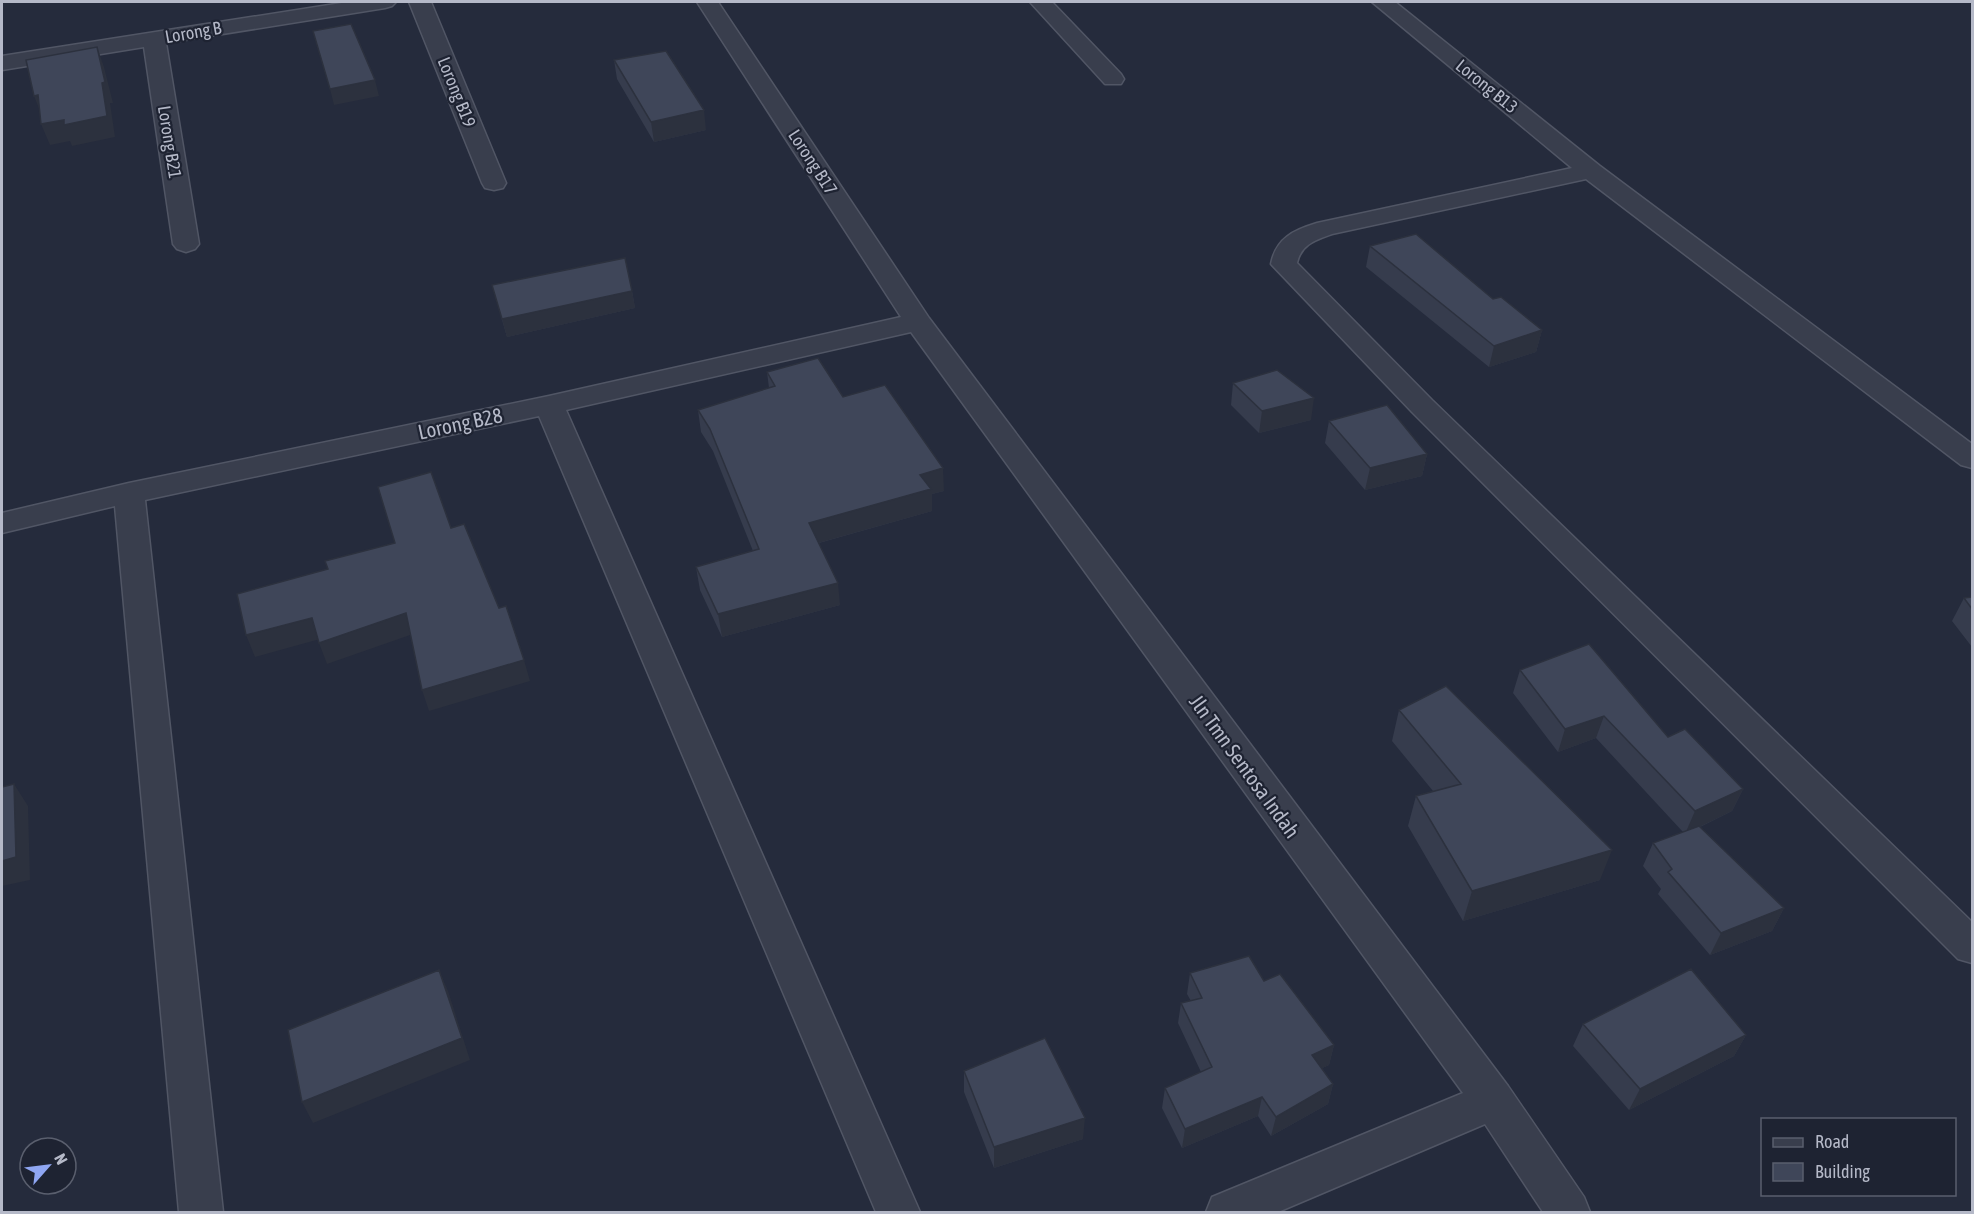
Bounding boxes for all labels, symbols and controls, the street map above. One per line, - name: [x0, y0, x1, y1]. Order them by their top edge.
- street label: Lorong B: [163, 17, 223, 47]
- street label: Lorong B19: [433, 54, 481, 130]
- street label: Lorong B13: [1452, 55, 1522, 117]
- street label: Lorong B21: [154, 104, 186, 180]
- street label: Lorong B17: [784, 125, 842, 199]
- street label: Lorong B28: [416, 402, 505, 444]
- street label: Jln Tmn Sentosa Indah: [1185, 690, 1305, 842]
- legend: [1761, 1118, 1956, 1196]
- text: Road: [1815, 1131, 1849, 1152]
- north arrow: [18, 1136, 78, 1196]
- text: N: [51, 1151, 71, 1167]
- text: Building: [1815, 1161, 1870, 1182]

